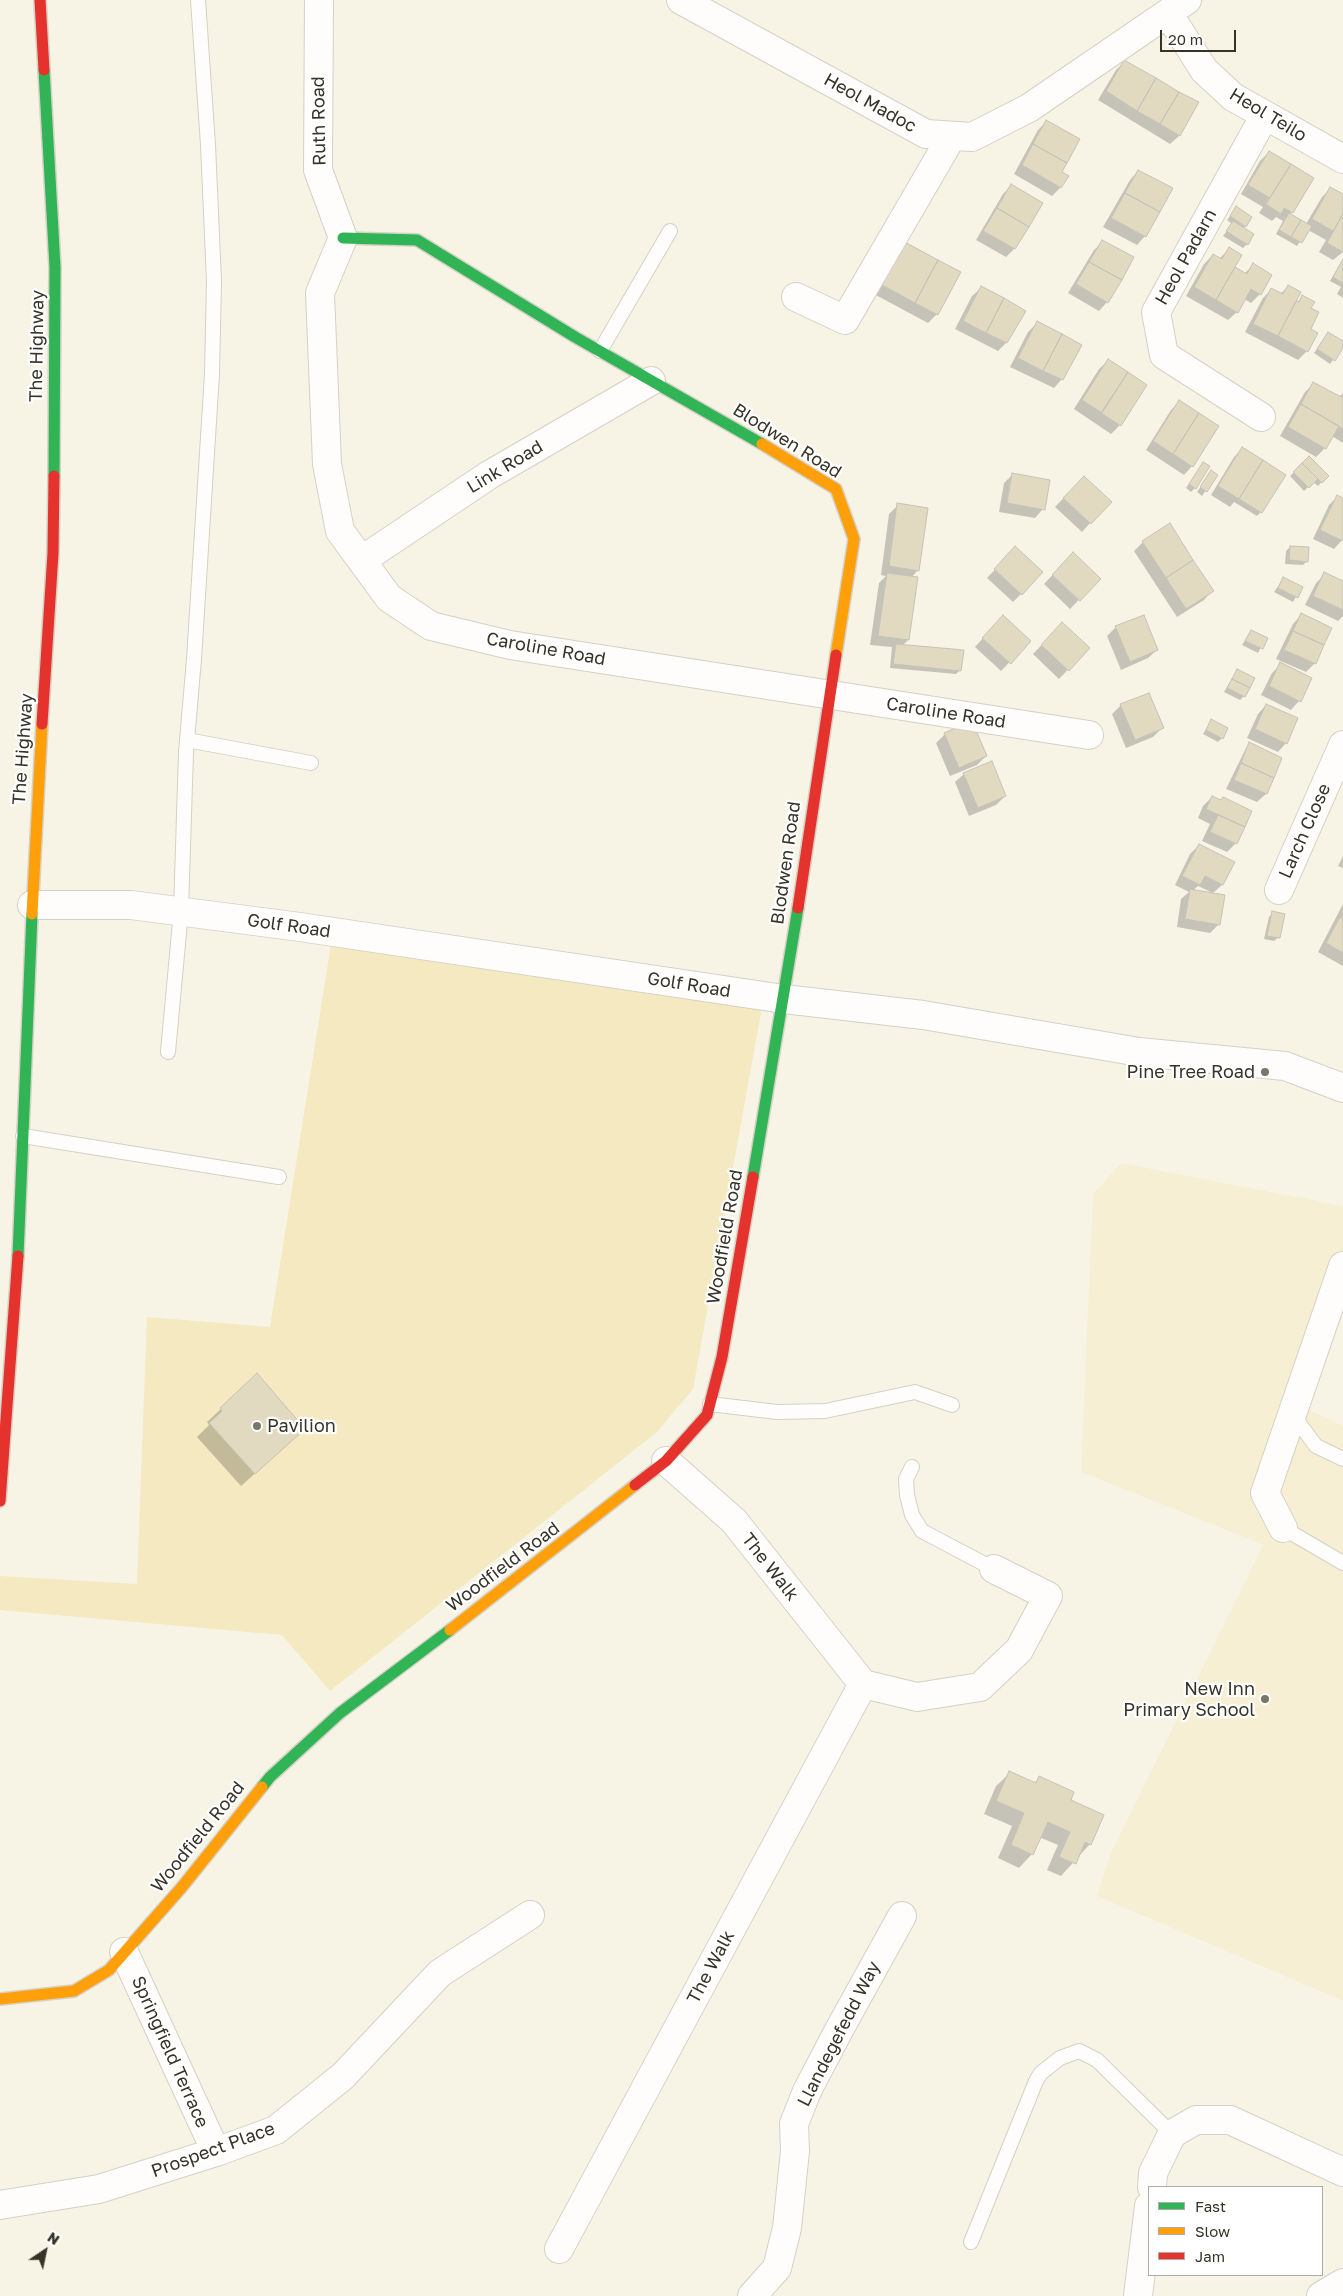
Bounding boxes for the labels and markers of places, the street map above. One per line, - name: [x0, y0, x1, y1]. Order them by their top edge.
- place label: Pine Tree Road: [1127, 1061, 1255, 1083]
- marker: Pine Tree Road: [1259, 1066, 1271, 1078]
- place label: Pavilion: [267, 1415, 336, 1437]
- marker: Pavilion: [251, 1420, 263, 1432]
- place label: New Inn Primary School: [1123, 1678, 1255, 1720]
- marker: New Inn Primary School: [1259, 1693, 1271, 1705]

